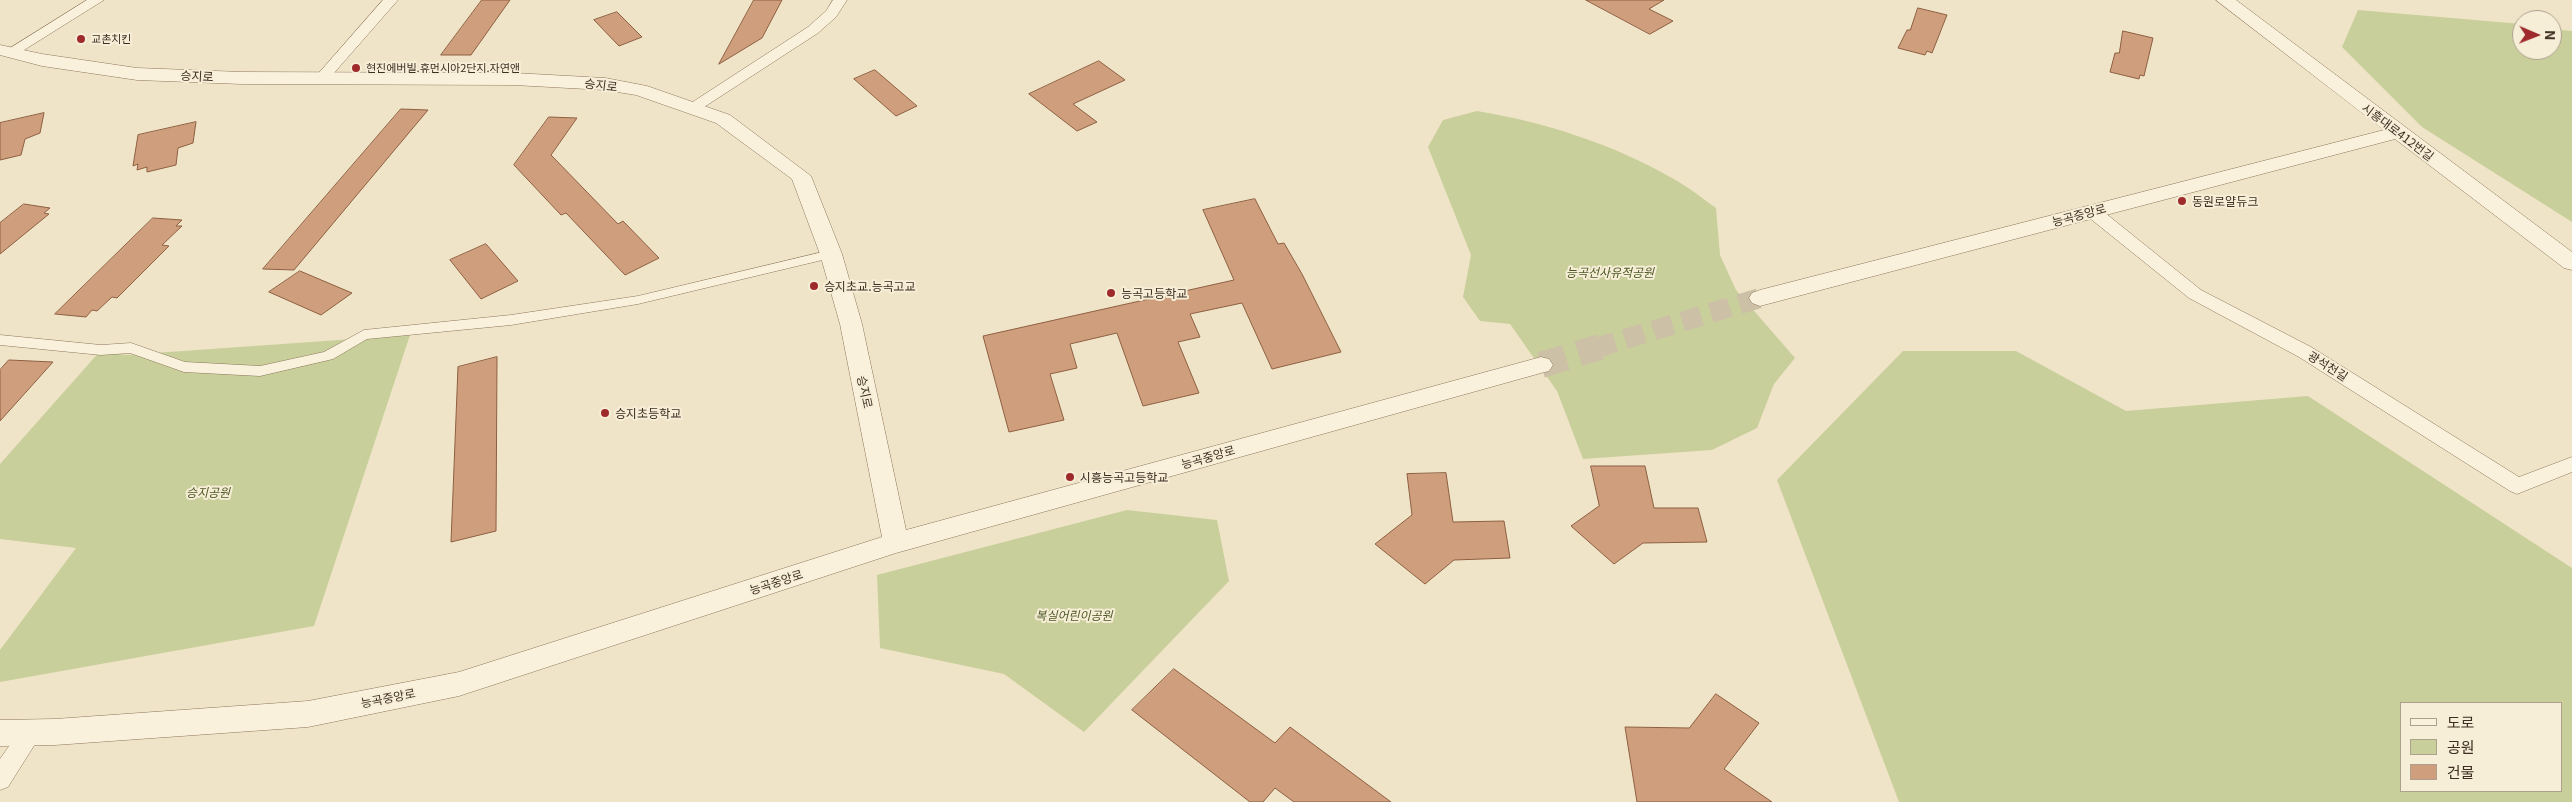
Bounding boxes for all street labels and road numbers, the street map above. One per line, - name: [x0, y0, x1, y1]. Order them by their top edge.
- street label: 승지로: [180, 68, 214, 84]
- street label: 승지로: [584, 76, 618, 94]
- street label: 시흥대로412번길: [2359, 100, 2437, 164]
- street label: 능곡중앙로: [2050, 201, 2108, 229]
- street label: 광석천길: [2305, 348, 2351, 384]
- street label: 승지로: [855, 374, 875, 410]
- street label: 능곡중앙로: [1179, 442, 1237, 472]
- street label: 능곡중앙로: [748, 567, 804, 597]
- street label: 능곡중앙로: [360, 686, 416, 710]

